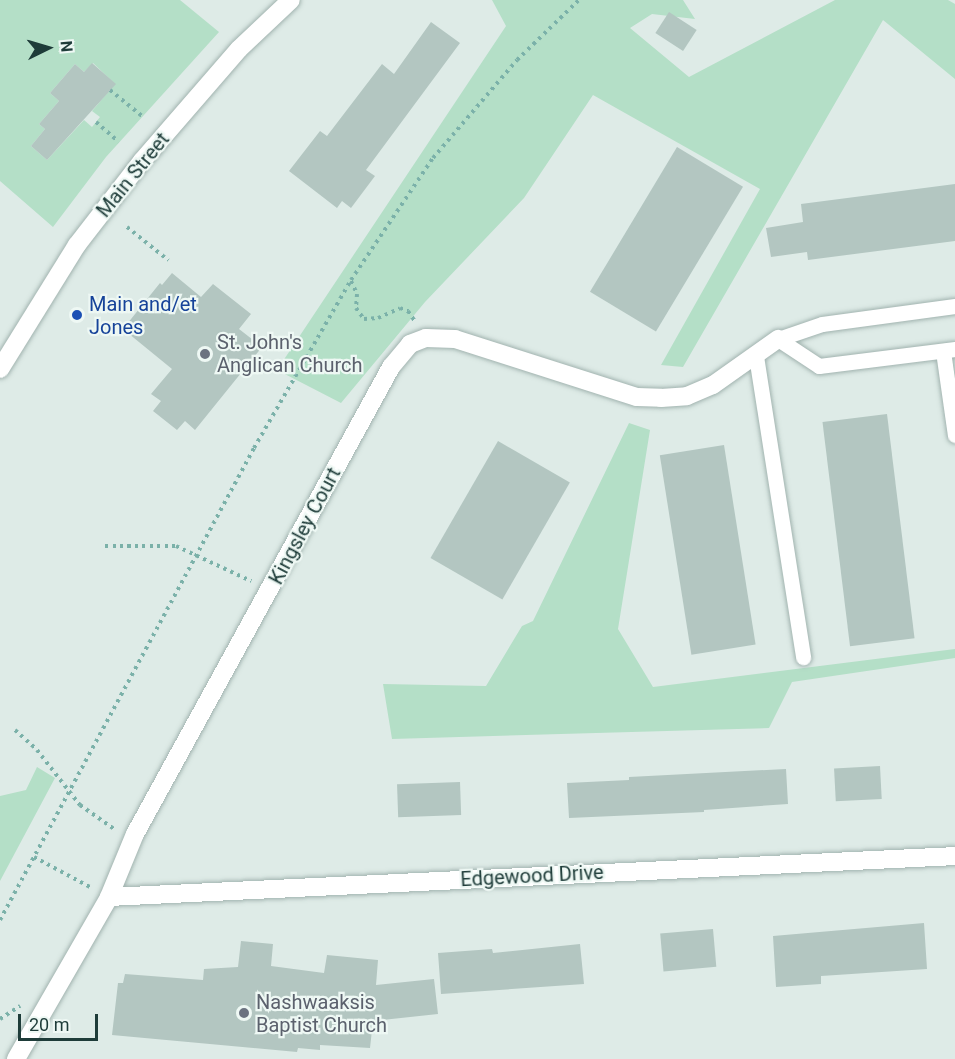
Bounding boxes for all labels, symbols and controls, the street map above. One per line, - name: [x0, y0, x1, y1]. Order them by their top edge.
- north arrow: [18, 18, 78, 78]
- text: N: [56, 40, 76, 53]
- street label: Main Street: [92, 128, 174, 222]
- place label: Main and/et Jones: [89, 292, 197, 339]
- marker: Main and/et Jones: [70, 308, 84, 322]
- place label: St. John's Anglican Church: [217, 330, 363, 377]
- marker: St. John's Anglican Church: [198, 347, 212, 361]
- street label: Kingsley Court: [264, 463, 346, 589]
- street label: Edgewood Drive: [460, 860, 604, 892]
- place label: Nashwaaksis Baptist Church: [256, 990, 387, 1037]
- scale bar: [21, 1002, 100, 1040]
- marker: Nashwaaksis Baptist Church: [237, 1006, 251, 1020]
- text: 20 m: [29, 1014, 69, 1035]

